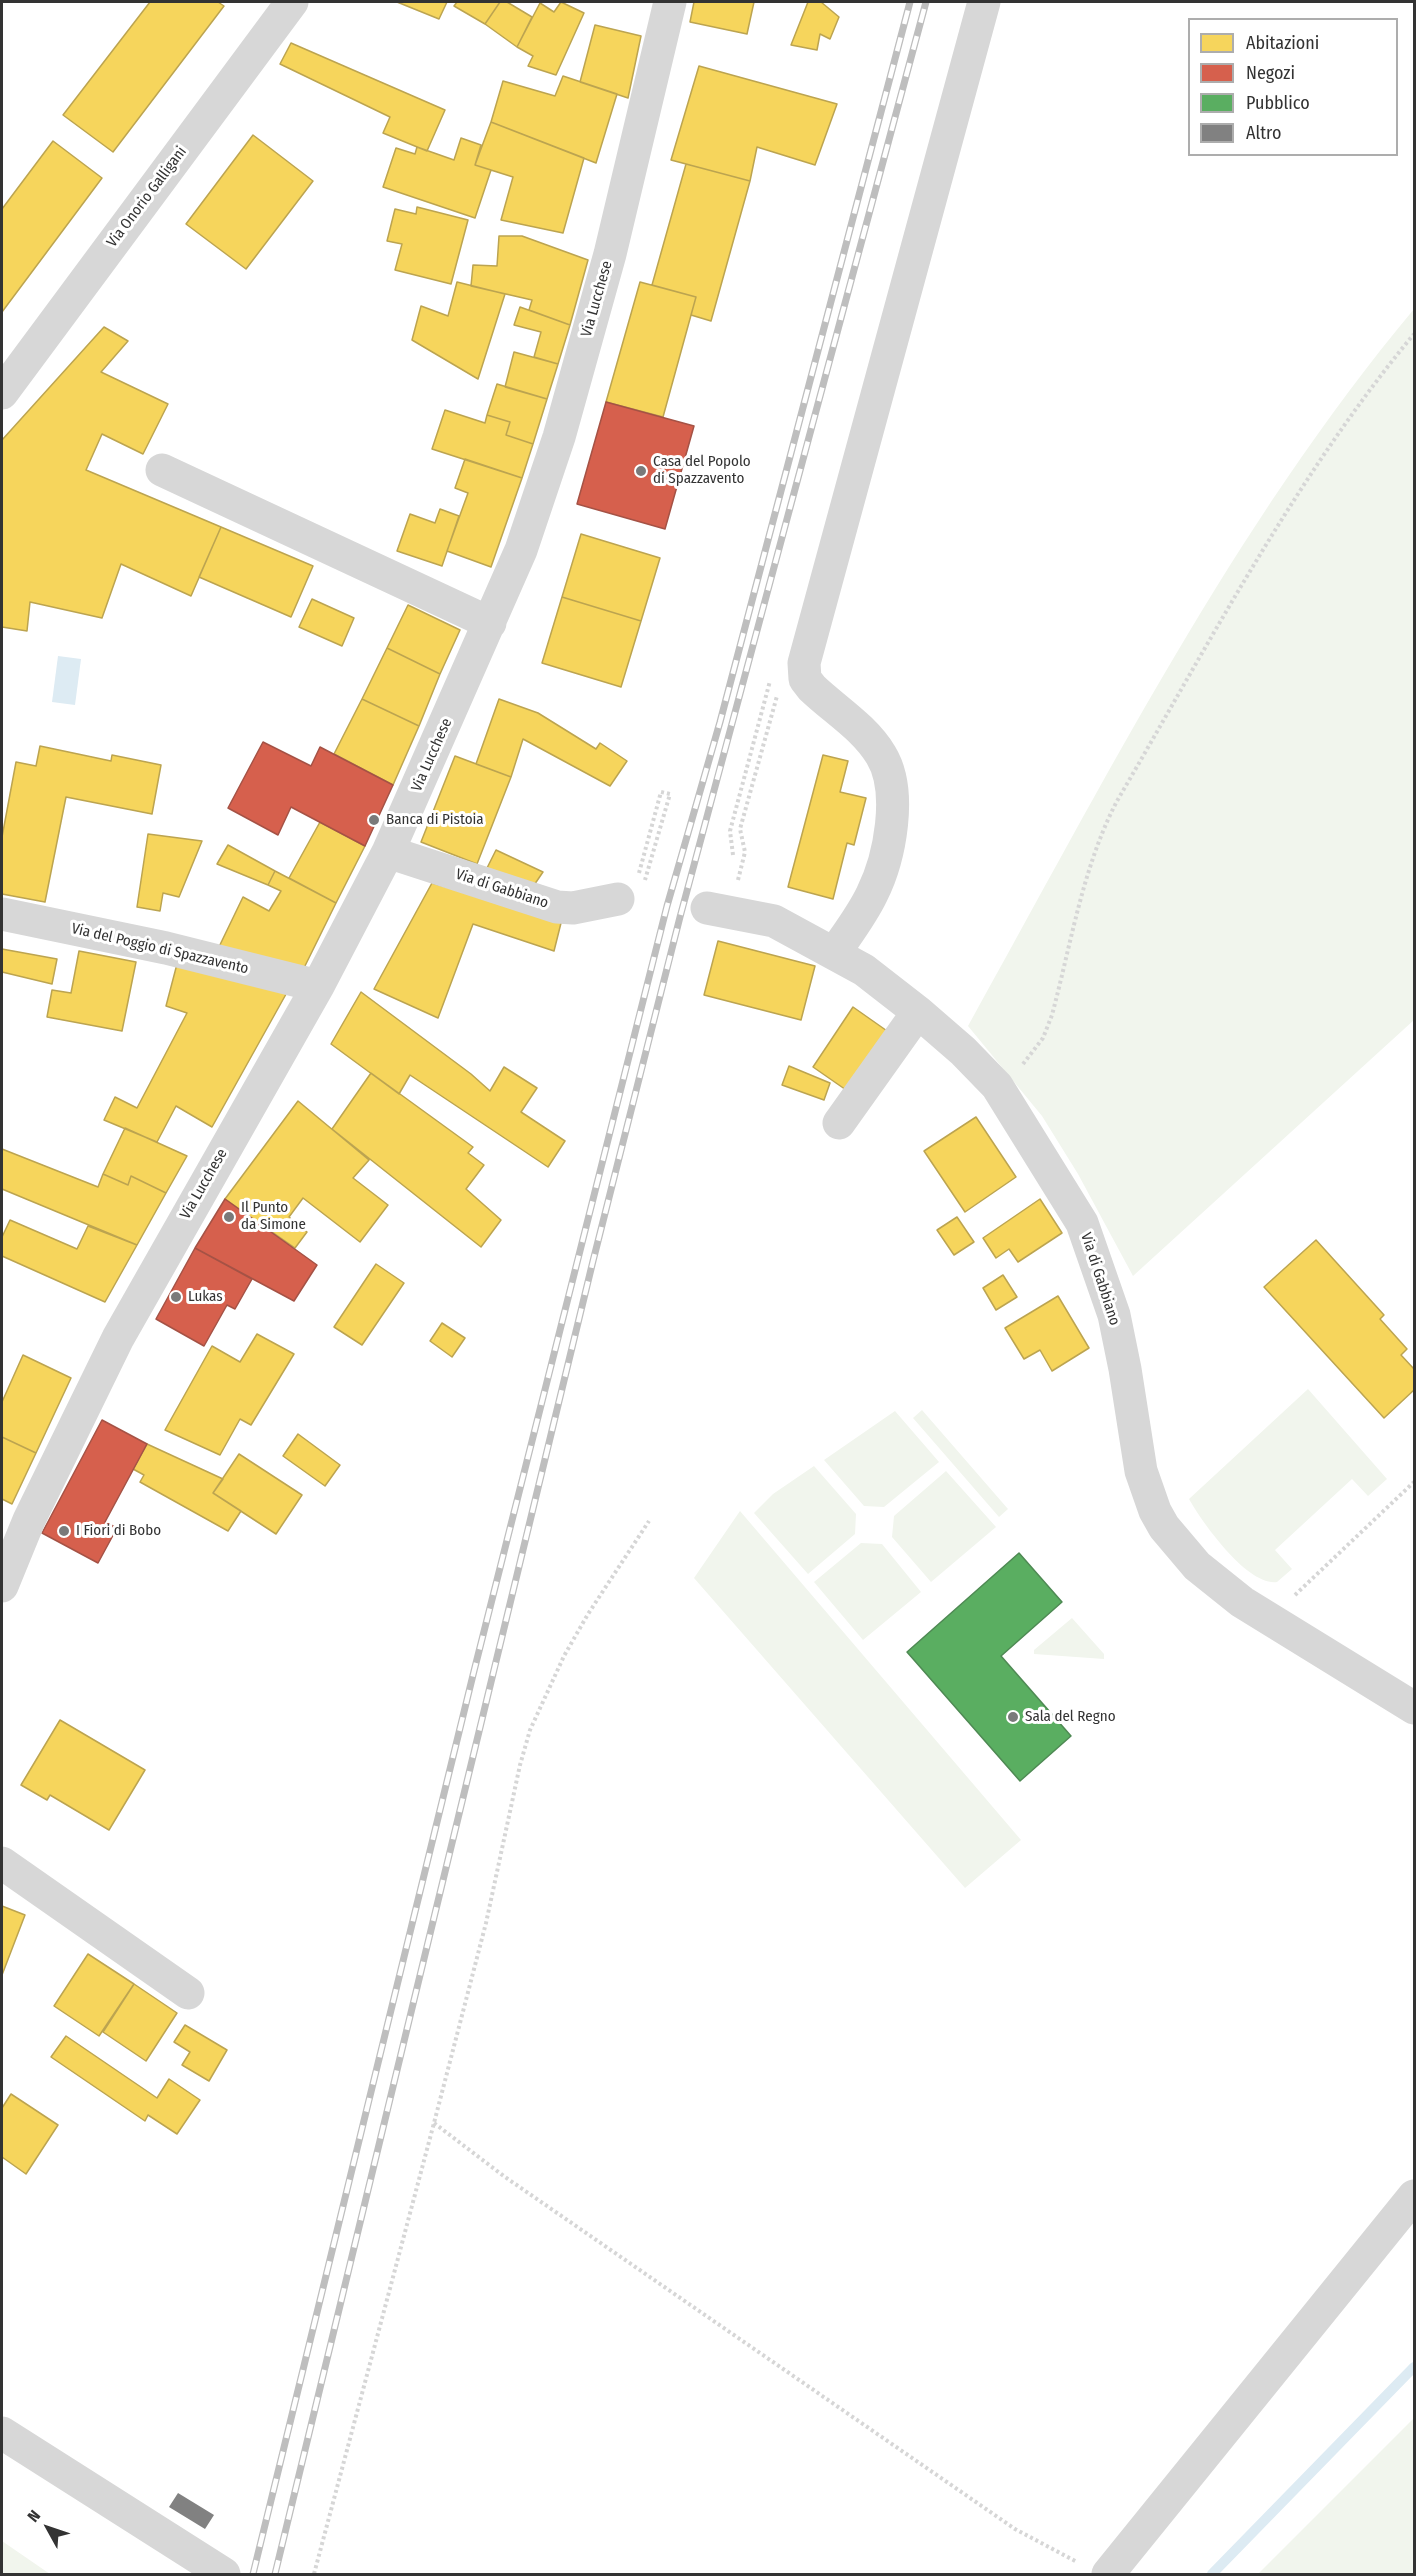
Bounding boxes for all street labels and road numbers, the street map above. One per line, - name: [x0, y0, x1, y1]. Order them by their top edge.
- street label: Via Onorio Galligani: [103, 143, 191, 251]
- street label: Via Lucchese: [578, 259, 616, 339]
- street label: Via Lucchese: [408, 716, 456, 794]
- street label: Via di Gabbiano: [453, 866, 551, 912]
- street label: Via del Poggio di Spazzavento: [70, 920, 250, 978]
- street label: Via Lucchese: [177, 1146, 231, 1222]
- street label: Via di Gabbiano: [1077, 1230, 1123, 1328]

